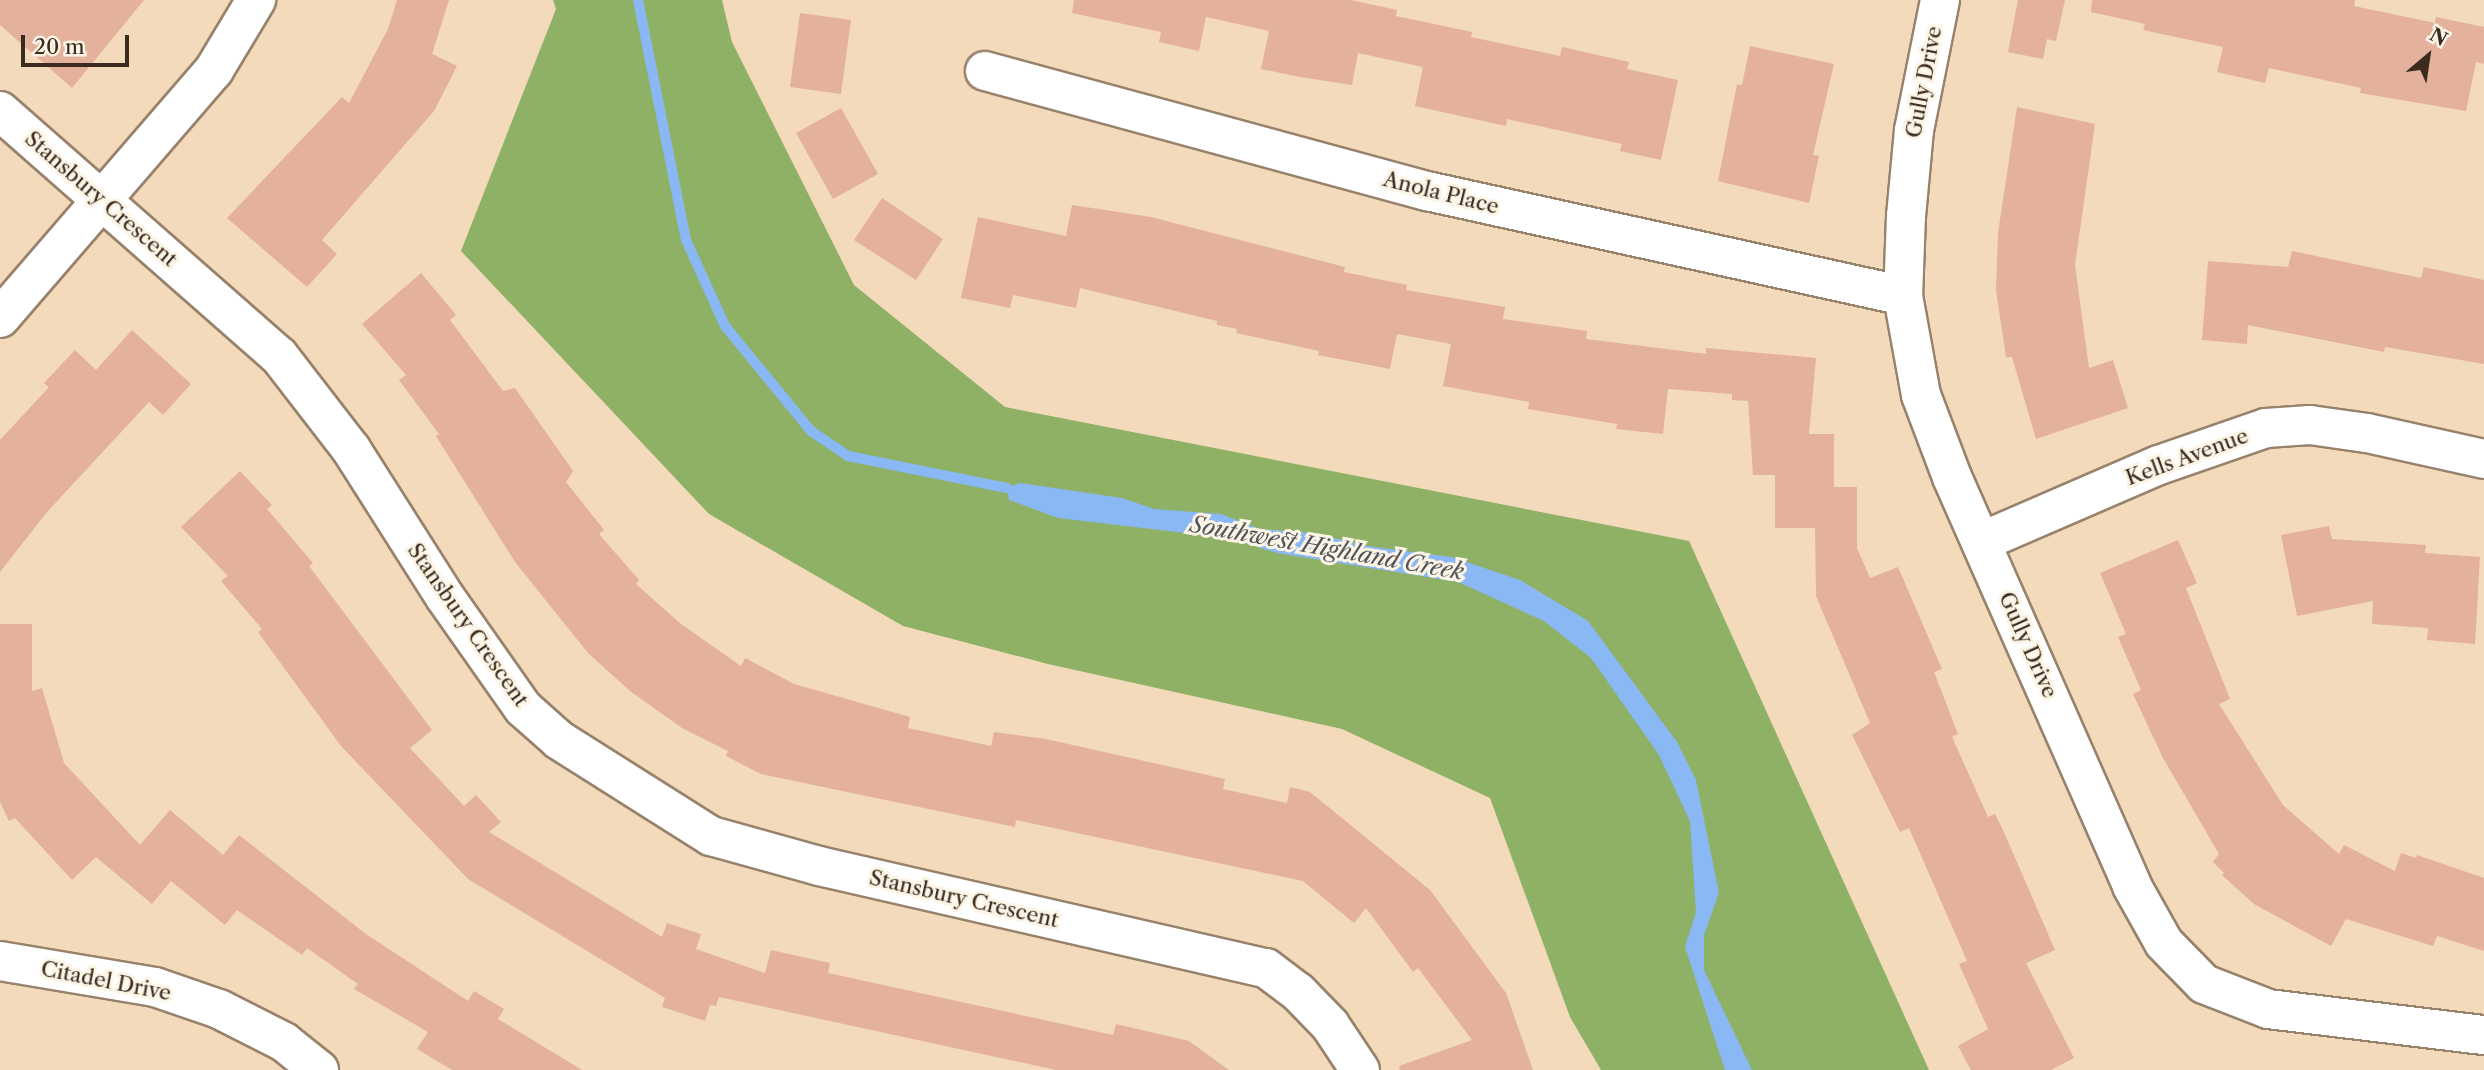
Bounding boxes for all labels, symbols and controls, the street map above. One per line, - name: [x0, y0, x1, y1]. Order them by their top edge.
- scale bar: [24, 21, 133, 65]
- north arrow: [2393, 21, 2463, 91]
- text: N: [2426, 23, 2451, 51]
- street label: Gully Drive: [1901, 24, 1947, 140]
- text: 20 m: [34, 34, 85, 59]
- street label: Stansbury Crescent: [19, 126, 183, 272]
- street label: Anola Place: [1380, 166, 1502, 220]
- street label: Kells Avenue: [2122, 423, 2252, 491]
- water label: Southwest Highland Creek: [1188, 510, 1466, 586]
- street label: Stansbury Crescent: [402, 538, 534, 712]
- street label: Gully Drive: [1993, 588, 2063, 702]
- street label: Stansbury Crescent: [867, 865, 1061, 933]
- street label: Citadel Drive: [39, 956, 173, 1006]

